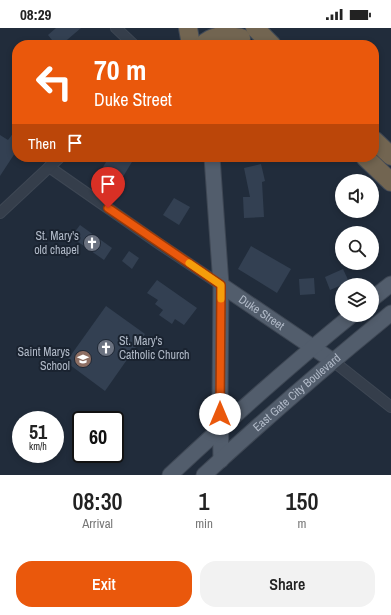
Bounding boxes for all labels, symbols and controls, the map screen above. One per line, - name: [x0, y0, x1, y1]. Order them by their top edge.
- text: 08:29: [20, 4, 51, 25]
- text: 70 m: [94, 51, 146, 89]
- icon: left: [28, 56, 80, 108]
- text: Duke Street: [94, 87, 172, 112]
- icon: arrive: [64, 132, 86, 154]
- text: Then: [28, 133, 56, 154]
- pin: [91, 167, 125, 208]
- icon: arrive: [97, 173, 119, 195]
- map controls: [335, 174, 379, 322]
- button: sound: [335, 174, 379, 218]
- button: search: [335, 226, 379, 270]
- place label: St. Mary's old chapel: [34, 228, 79, 258]
- church icon: St. Mary's old chapel: [82, 233, 102, 253]
- button: layers: [335, 278, 379, 322]
- street label: Duke Street: [236, 291, 288, 334]
- place label: St. Mary's Catholic Church: [119, 333, 190, 363]
- church icon: St. Mary's Catholic Church: [96, 338, 116, 358]
- place label: Saint Marys School: [17, 344, 70, 374]
- school or university icon: Saint Marys School: [73, 349, 93, 369]
- street label: East Gate City Boulevard: [249, 350, 344, 435]
- position arrow: [199, 393, 241, 435]
- speed limit sign: 60: [72, 411, 124, 463]
- text: 51: [29, 418, 47, 445]
- text: km/h: [29, 440, 47, 453]
- text: 08:30: [73, 485, 123, 517]
- text: 1: [199, 485, 210, 517]
- text: 150: [286, 485, 318, 517]
- text: Arrival: [82, 515, 113, 532]
- text: min: [195, 515, 213, 532]
- text: m: [298, 515, 306, 532]
- button: Exit: [16, 561, 192, 607]
- button: Share: [200, 561, 375, 607]

